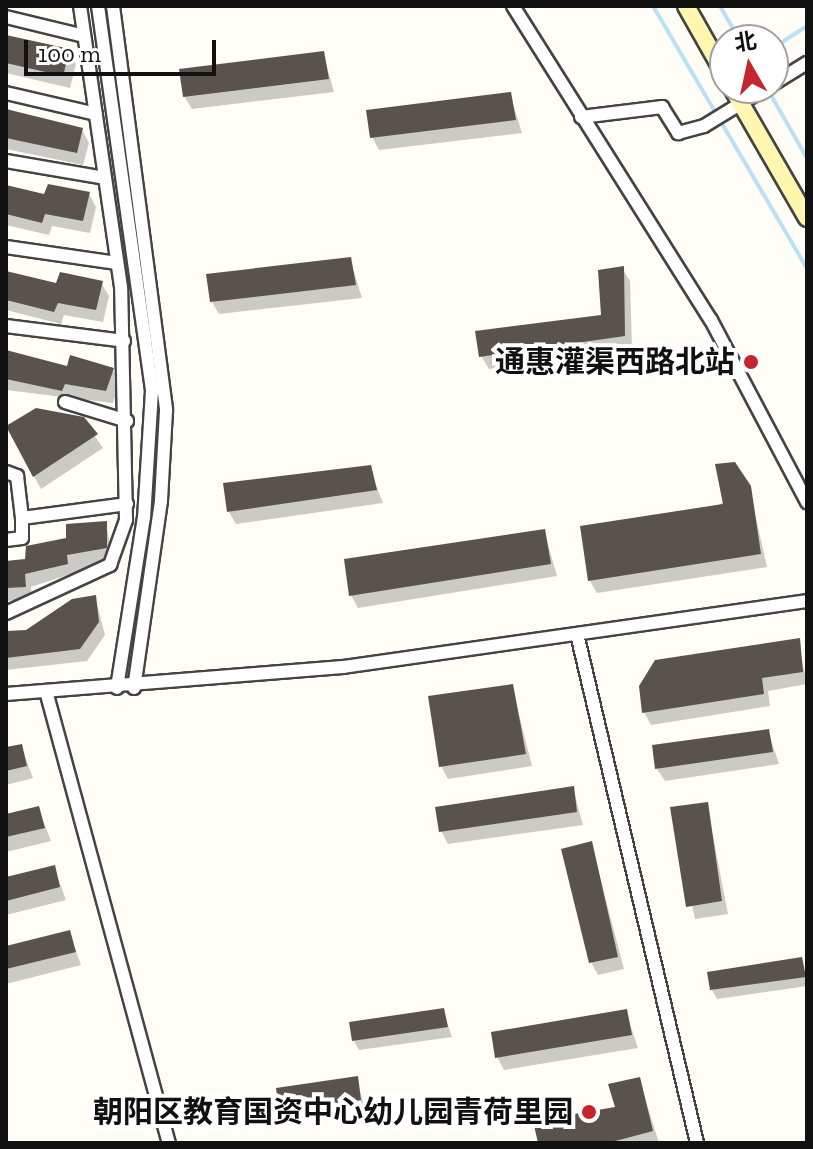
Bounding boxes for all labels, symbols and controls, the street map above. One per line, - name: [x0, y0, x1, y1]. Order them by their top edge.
- scale bar: [28, 24, 220, 74]
- north arrow: [709, 24, 789, 104]
- text: 北: [732, 27, 758, 57]
- text: 100 m: [38, 39, 101, 68]
- place label: 通惠灌渠西路北站: [495, 344, 735, 380]
- marker: 通惠灌渠西路北站: [742, 353, 760, 371]
- place label: 朝阳区教育国资中心幼儿园青荷里园: [93, 1094, 573, 1130]
- marker: 朝阳区教育国资中心幼儿园青荷里园: [580, 1103, 598, 1121]

